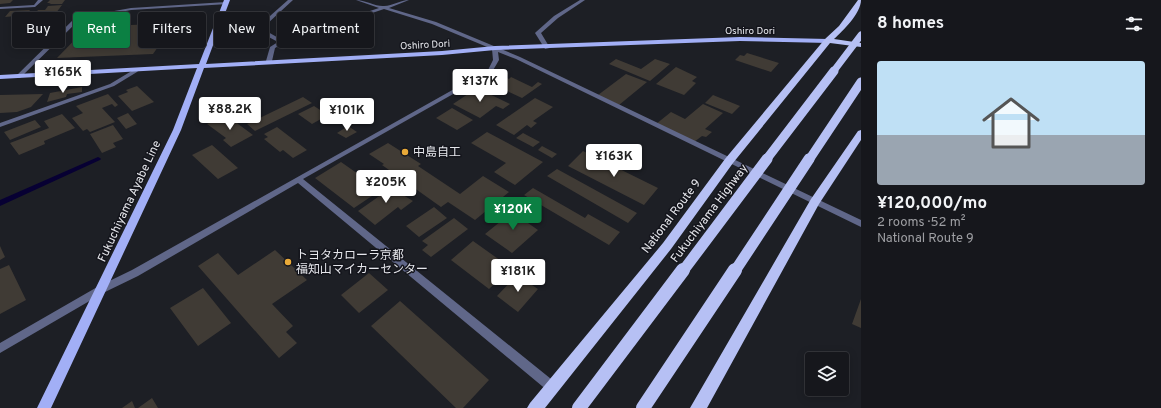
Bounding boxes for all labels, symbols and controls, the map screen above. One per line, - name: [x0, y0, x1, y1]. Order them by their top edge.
- chip: Buy: [12, 12, 65, 48]
- chip: Rent: [73, 12, 130, 48]
- chip: Filters: [138, 12, 206, 48]
- chip: New: [214, 12, 269, 48]
- chip: Apartment: [277, 12, 374, 48]
- text: 8 homes: [877, 13, 944, 35]
- icon: filters: [1123, 13, 1145, 35]
- street label: Oshiro Dori: [725, 25, 775, 38]
- street label: Oshiro Dori: [400, 38, 450, 53]
- pin: ¥165K: [35, 60, 91, 94]
- text: ¥165K: [44, 65, 82, 81]
- pin: ¥137K: [452, 69, 508, 103]
- text: ¥137K: [462, 74, 498, 90]
- icon: home: [975, 87, 1047, 159]
- pin: ¥88.2K: [197, 97, 263, 131]
- pin: ¥101K: [319, 98, 375, 132]
- text: ¥88.2K: [208, 102, 252, 118]
- text: ¥101K: [329, 103, 365, 119]
- street label: Fukuchiyama Ayabe Line: [95, 138, 165, 265]
- pin: ¥163K: [586, 144, 642, 178]
- place label: 中島自工: [413, 145, 461, 161]
- marker: 中島自工: [400, 147, 410, 157]
- text: ¥163K: [595, 149, 633, 165]
- street label: Fukuchiyama Highway: [667, 161, 752, 266]
- pin: ¥205K: [358, 170, 414, 204]
- text: ¥205K: [365, 175, 407, 191]
- street label: National Route 9: [639, 176, 705, 257]
- text: ¥120,000/mo: [877, 193, 987, 215]
- pin: ¥120K: [485, 197, 541, 231]
- text: ¥120K: [494, 202, 532, 218]
- text: 2 rooms · 52 m²: [877, 215, 965, 231]
- text: National Route 9: [877, 231, 974, 247]
- place label: トヨタカローラ京都 福知山マイカーセンター: [296, 248, 428, 278]
- marker: トヨタカローラ京都 福知山マイカーセンター: [283, 257, 293, 267]
- pin: ¥181K: [490, 259, 546, 293]
- text: ¥181K: [500, 264, 536, 280]
- map controls: [805, 352, 849, 396]
- button: layers: [805, 352, 849, 396]

